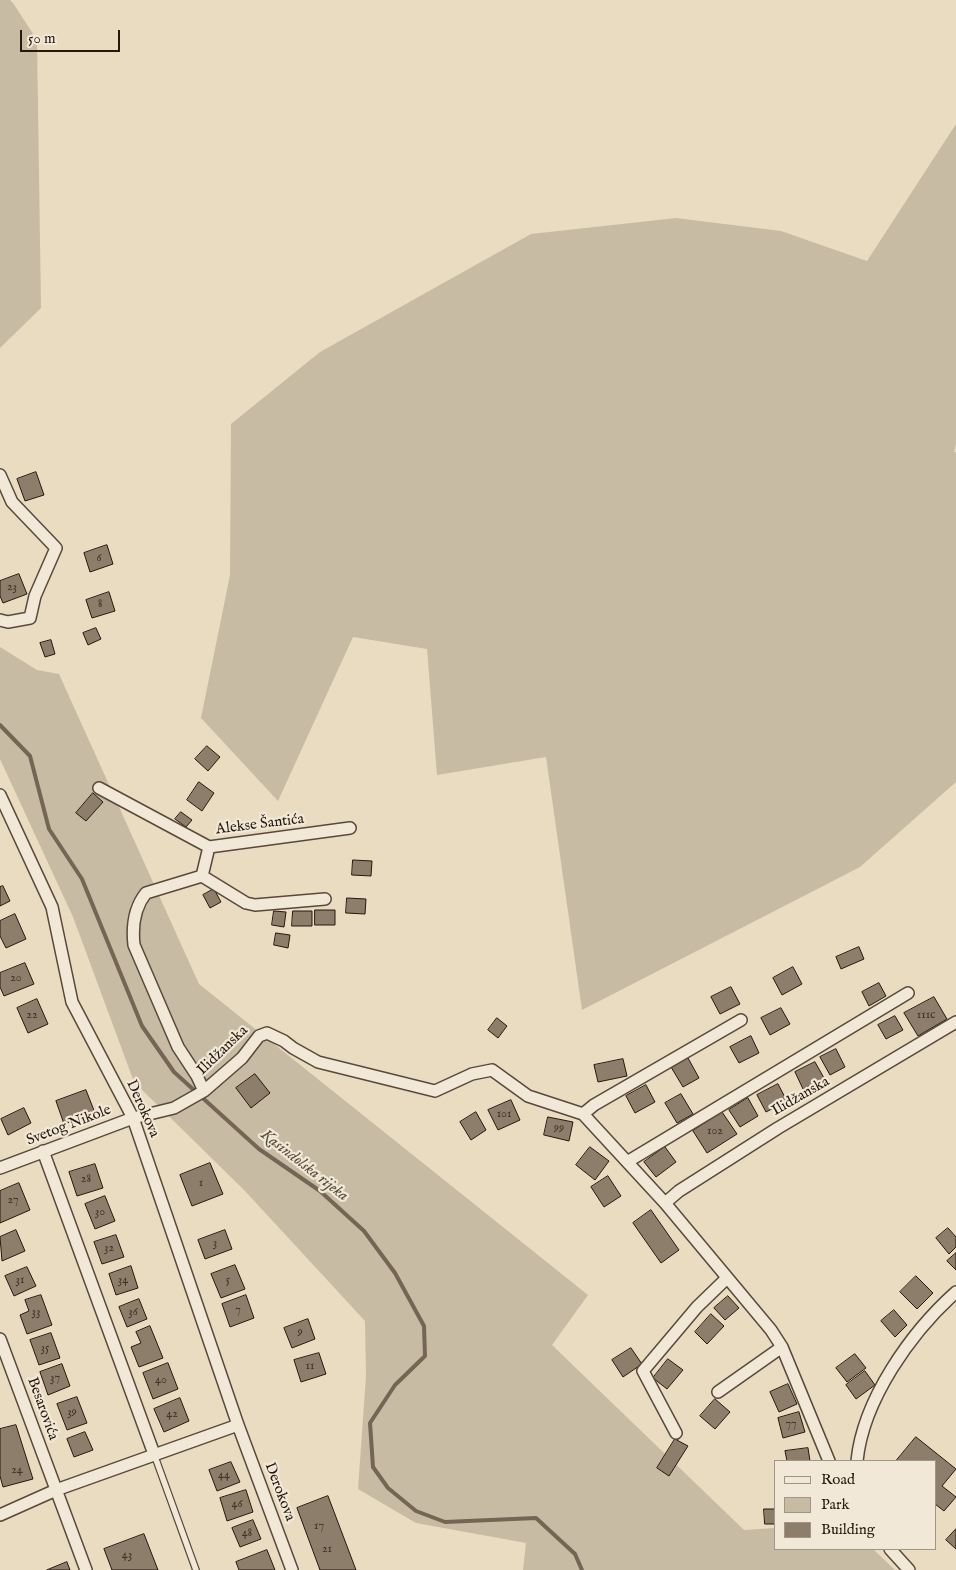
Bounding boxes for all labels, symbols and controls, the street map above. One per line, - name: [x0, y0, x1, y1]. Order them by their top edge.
- scale bar: [22, 20, 122, 52]
- text: 50 m: [28, 29, 56, 48]
- house number: 6: [96, 552, 102, 566]
- house number: 23: [7, 581, 17, 595]
- house number: 8: [98, 598, 102, 612]
- street label: Alekse Šantića: [215, 811, 305, 839]
- house number: 20: [10, 972, 22, 986]
- house number: 22: [26, 1009, 38, 1023]
- house number: 111c: [917, 1009, 935, 1023]
- street label: Ilidžanska: [194, 1022, 252, 1080]
- street label: Ilidžanska: [769, 1073, 833, 1121]
- street label: Derokova: [121, 1077, 163, 1141]
- street label: Svetog Nikole: [24, 1102, 114, 1150]
- house number: 101: [497, 1108, 511, 1122]
- house number: 99: [554, 1122, 564, 1136]
- house number: 102: [707, 1125, 723, 1139]
- water label: Kasindolska rijeka: [256, 1126, 352, 1206]
- house number: 28: [81, 1173, 91, 1187]
- house number: 1: [199, 1177, 203, 1191]
- house number: 27: [7, 1194, 19, 1208]
- house number: 30: [95, 1206, 105, 1220]
- house number: 3: [213, 1237, 217, 1251]
- house number: 32: [104, 1242, 114, 1256]
- house number: 31: [16, 1274, 24, 1288]
- house number: 34: [118, 1274, 128, 1288]
- house number: 5: [226, 1274, 230, 1288]
- house number: 7: [235, 1304, 241, 1318]
- house number: 33: [32, 1306, 40, 1320]
- house number: 36: [128, 1306, 138, 1320]
- house number: 9: [297, 1326, 303, 1340]
- house number: 35: [41, 1342, 49, 1356]
- house number: 11: [306, 1360, 314, 1374]
- house number: 37: [50, 1372, 60, 1386]
- house number: 40: [155, 1374, 167, 1388]
- street label: Besarovića: [22, 1375, 62, 1443]
- house number: 39: [67, 1406, 77, 1420]
- house number: 42: [166, 1408, 178, 1422]
- house number: 77: [785, 1418, 797, 1432]
- street label: Derokova: [260, 1460, 298, 1524]
- legend: [774, 1460, 936, 1550]
- house number: 24: [11, 1464, 23, 1478]
- house number: 44: [218, 1469, 230, 1483]
- text: Road: [821, 1470, 855, 1489]
- text: Park: [821, 1495, 850, 1514]
- house number: 46: [232, 1498, 242, 1512]
- house number: 17: [314, 1520, 324, 1534]
- text: Building: [821, 1520, 875, 1539]
- house number: 48: [242, 1527, 252, 1541]
- house number: 21: [322, 1543, 332, 1557]
- house number: 43: [122, 1549, 132, 1563]

